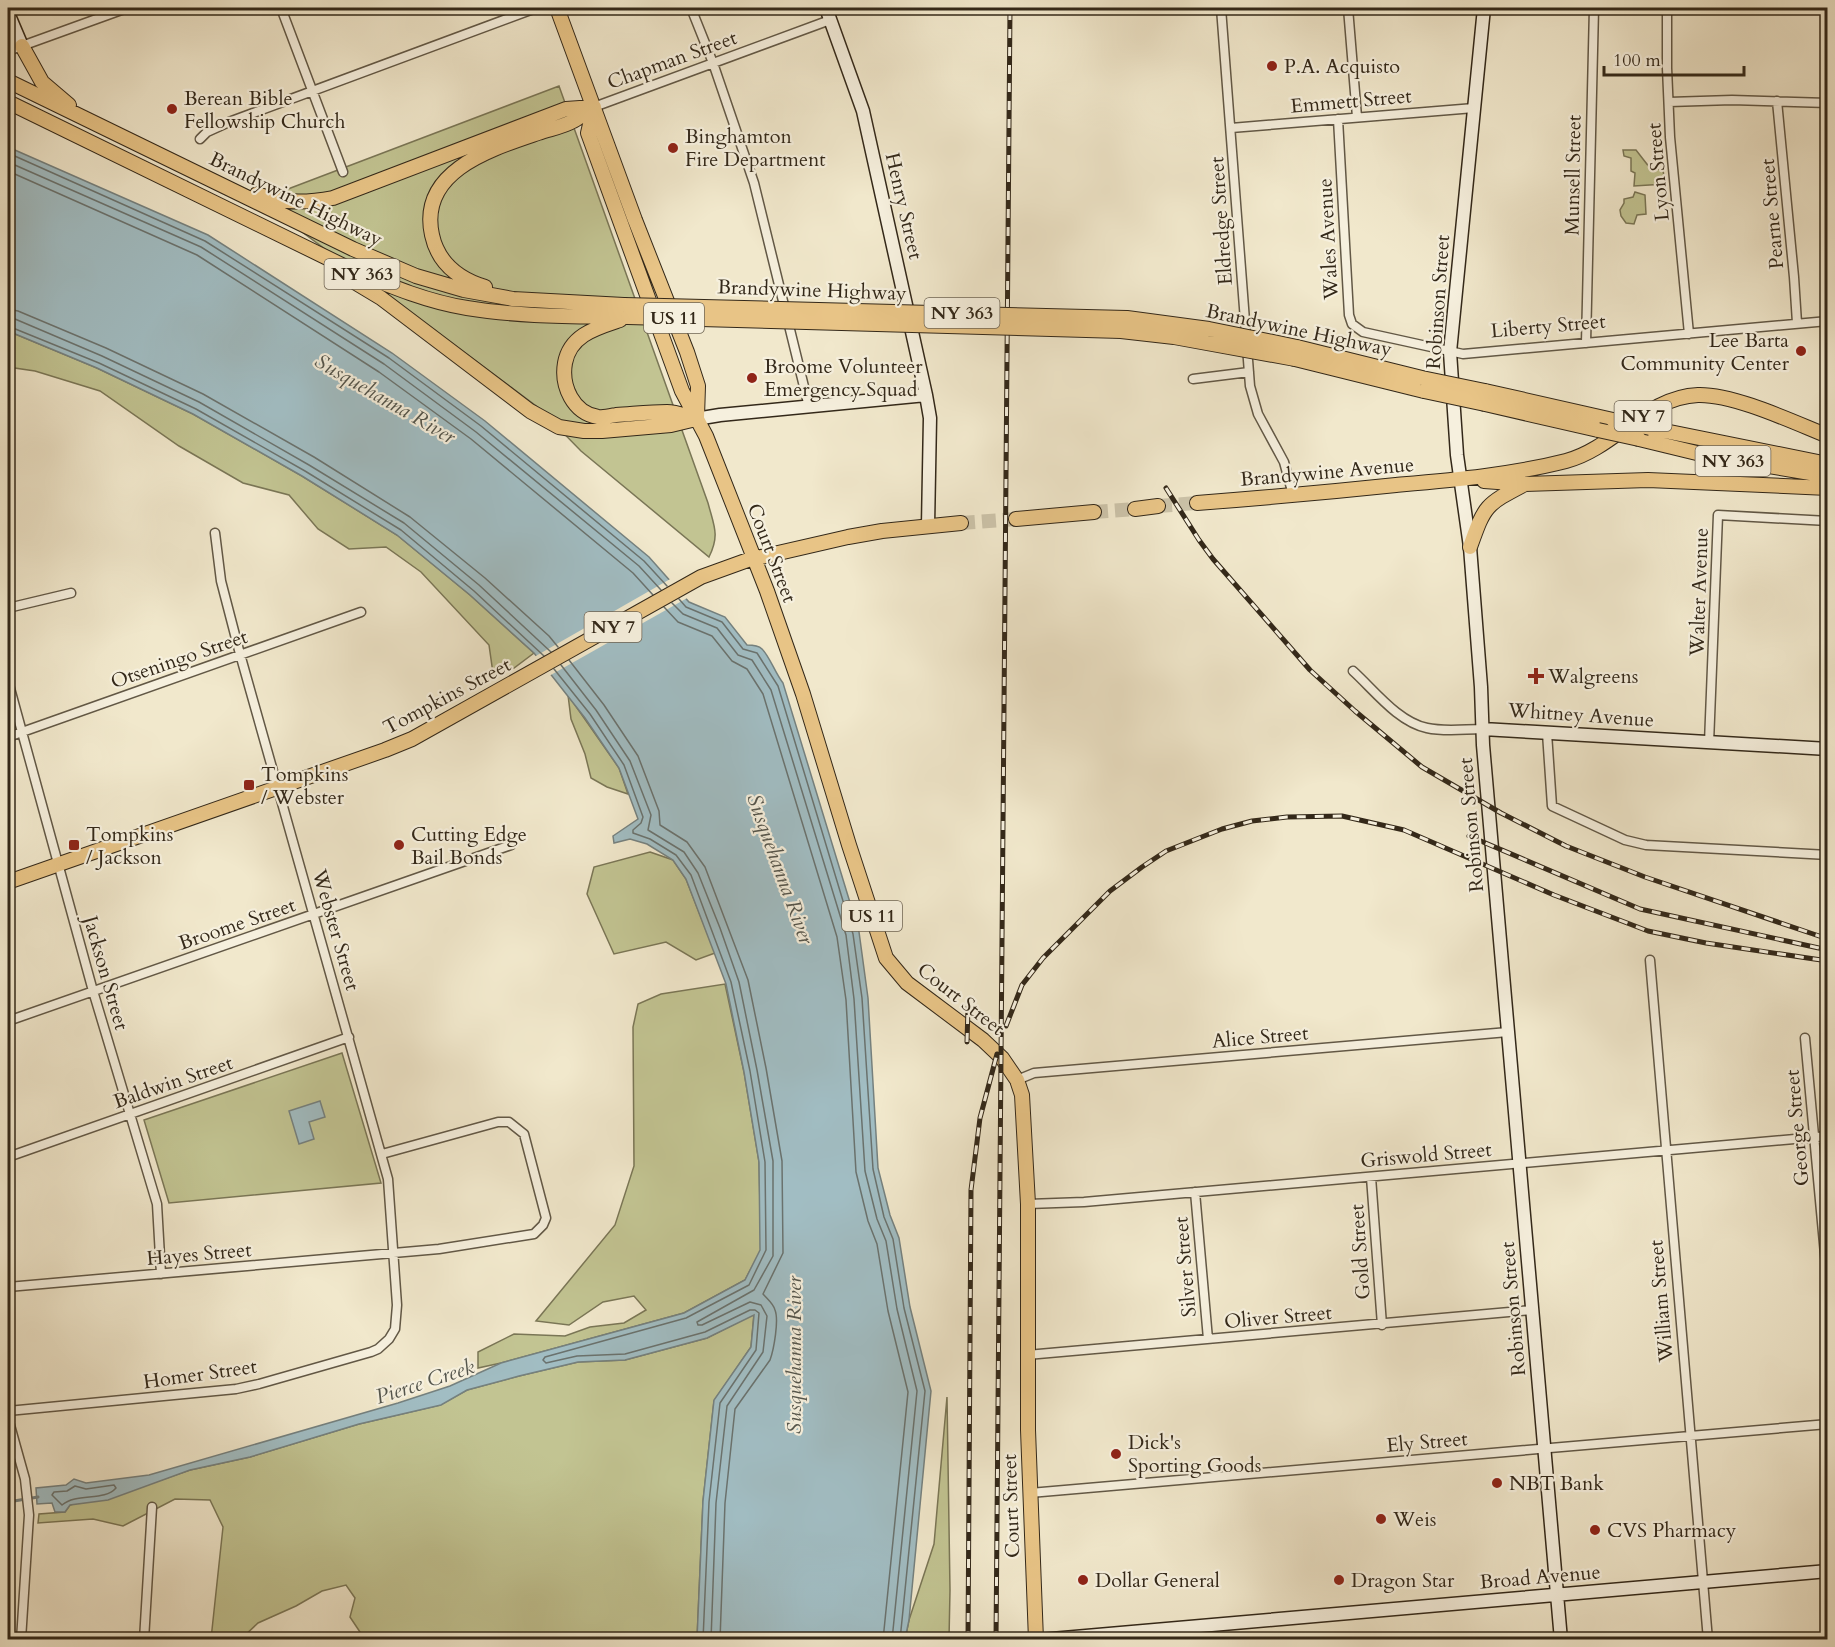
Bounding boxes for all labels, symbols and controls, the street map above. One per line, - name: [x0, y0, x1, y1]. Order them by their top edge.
- street label: Chapman Street: [603, 24, 741, 96]
- scale bar: [1604, 39, 1744, 77]
- text: 100 m: [1613, 48, 1661, 73]
- place label: P.A. Acquisto: [1284, 53, 1400, 80]
- marker: P.A. Acquisto: [1265, 59, 1279, 73]
- street label: Emmett Street: [1289, 82, 1413, 120]
- place label: Berean Bible Fellowship Church: [184, 85, 345, 135]
- marker: Berean Bible Fellowship Church: [165, 102, 179, 116]
- street label: Munsell Street: [1558, 114, 1588, 236]
- street label: Lyon Street: [1640, 121, 1676, 222]
- place label: Binghamton Fire Department: [685, 123, 826, 173]
- marker: Binghamton Fire Department: [666, 141, 680, 155]
- street label: Brandywine Highway: [205, 145, 387, 253]
- street label: Henry Street: [879, 150, 930, 263]
- street label: Eldredge Street: [1203, 155, 1239, 286]
- street label: Pearne Street: [1754, 157, 1790, 270]
- street label: Wales Avenue: [1311, 177, 1345, 302]
- street label: Robinson Street: [1420, 233, 1456, 370]
- road number: NY 363: [324, 259, 400, 289]
- street label: Brandywine Highway: [717, 273, 908, 307]
- street label: Brandywine Highway: [1204, 297, 1395, 363]
- road number: NY 363: [924, 298, 1000, 328]
- road number: US 11: [644, 303, 704, 333]
- street label: Liberty Street: [1489, 307, 1607, 344]
- place label: Lee Barta Community Center: [1620, 327, 1790, 377]
- marker: Lee Barta Community Center: [1794, 344, 1808, 358]
- water label: Susquehanna River: [309, 347, 462, 452]
- place label: Broome Volunteer Emergency Squad: [764, 353, 923, 403]
- marker: Broome Volunteer Emergency Squad: [745, 371, 759, 385]
- road number: NY 7: [1614, 401, 1672, 431]
- road number: NY 363: [1696, 446, 1770, 476]
- street label: Brandywine Avenue: [1239, 451, 1415, 493]
- street label: Court Street: [741, 500, 804, 607]
- street label: Walter Avenue: [1683, 527, 1715, 658]
- road number: NY 7: [584, 612, 642, 642]
- street label: Otseningo Street: [107, 623, 252, 695]
- street label: Tompkins Street: [378, 651, 516, 741]
- place label: Walgreens: [1547, 663, 1639, 690]
- marker: Walgreens: [1529, 669, 1543, 683]
- street label: Whitney Avenue: [1506, 696, 1655, 734]
- street label: Robinson Street: [1452, 756, 1490, 893]
- place label: Tompkins / Webster: [261, 761, 348, 811]
- marker: Tompkins / Webster: [242, 778, 256, 792]
- water label: Susquehanna River: [739, 790, 821, 949]
- place label: Tompkins / Jackson: [86, 821, 173, 871]
- place label: Cutting Edge Bail Bonds: [411, 821, 527, 871]
- marker: Tompkins / Jackson: [67, 838, 81, 852]
- marker: Cutting Edge Bail Bonds: [392, 838, 406, 852]
- street label: Webster Street: [306, 865, 366, 994]
- street label: Broome Street: [175, 891, 300, 957]
- road number: US 11: [842, 901, 902, 931]
- street label: Jackson Street: [76, 910, 135, 1034]
- street label: Court Street: [912, 956, 1011, 1042]
- street label: Alice Street: [1211, 1019, 1310, 1055]
- street label: Baldwin Street: [110, 1049, 237, 1115]
- street label: George Street: [1778, 1068, 1816, 1187]
- street label: Griswold Street: [1359, 1136, 1493, 1174]
- street label: Gold Street: [1343, 1203, 1377, 1301]
- street label: Silver Street: [1167, 1215, 1203, 1318]
- street label: Hayes Street: [145, 1236, 253, 1272]
- street label: William Street: [1642, 1238, 1680, 1364]
- street label: Robinson Street: [1494, 1240, 1532, 1377]
- water label: Susquehanna River: [780, 1275, 809, 1434]
- street label: Oliver Street: [1223, 1299, 1334, 1335]
- water label: Pierce Creek: [372, 1352, 479, 1412]
- street label: Homer Street: [142, 1353, 259, 1395]
- street label: Ely Street: [1385, 1425, 1469, 1459]
- place label: Dick's Sporting Goods: [1128, 1429, 1261, 1479]
- marker: Dick's Sporting Goods: [1109, 1447, 1123, 1461]
- street label: Court Street: [996, 1453, 1026, 1559]
- place label: NBT Bank: [1509, 1470, 1604, 1497]
- marker: NBT Bank: [1490, 1476, 1504, 1490]
- place label: Weis: [1392, 1506, 1437, 1533]
- marker: Weis: [1374, 1512, 1388, 1526]
- place label: CVS Pharmacy: [1607, 1517, 1737, 1544]
- marker: CVS Pharmacy: [1588, 1523, 1602, 1537]
- street label: Broad Avenue: [1478, 1558, 1602, 1596]
- place label: Dollar General: [1095, 1567, 1220, 1594]
- place label: Dragon Star: [1351, 1567, 1455, 1594]
- marker: Dollar General: [1076, 1573, 1090, 1587]
- marker: Dragon Star: [1332, 1573, 1346, 1587]

